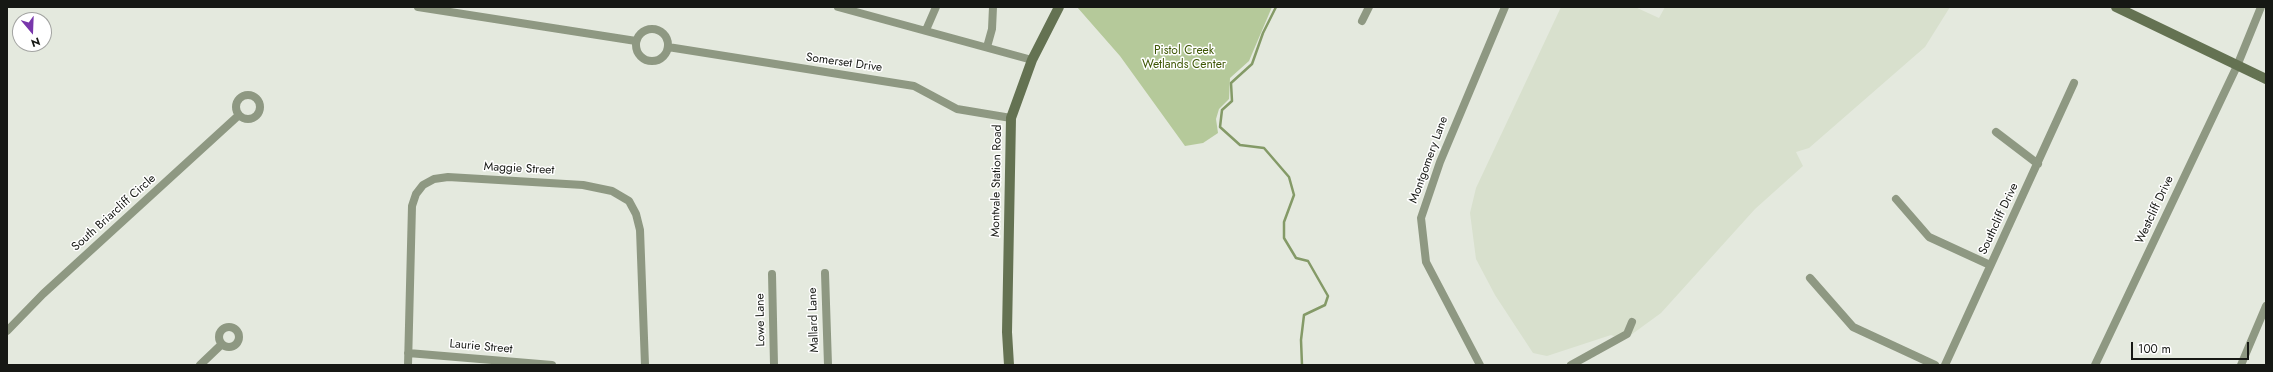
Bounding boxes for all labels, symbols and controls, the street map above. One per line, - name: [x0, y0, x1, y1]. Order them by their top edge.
- north arrow: [12, 12, 52, 52]
- text: N: [29, 33, 42, 51]
- park label: Pistol Creek Wetlands Center: [1142, 44, 1226, 72]
- street label: Somerset Drive: [805, 51, 883, 75]
- street label: Montgomery Lane: [1407, 115, 1451, 205]
- street label: Montvale Station Road: [989, 125, 1005, 237]
- street label: Maggie Street: [483, 160, 555, 178]
- street label: South Briarcliff Circle: [69, 172, 159, 254]
- street label: Westcliff Drive: [2133, 174, 2177, 246]
- street label: Southcliff Drive: [1976, 181, 2022, 257]
- street label: Mallard Lane: [806, 287, 822, 353]
- street label: Lowe Lane: [753, 293, 769, 347]
- scale bar: [2133, 334, 2251, 360]
- street label: Laurie Street: [449, 337, 513, 357]
- text: 100 m: [2138, 340, 2171, 358]

